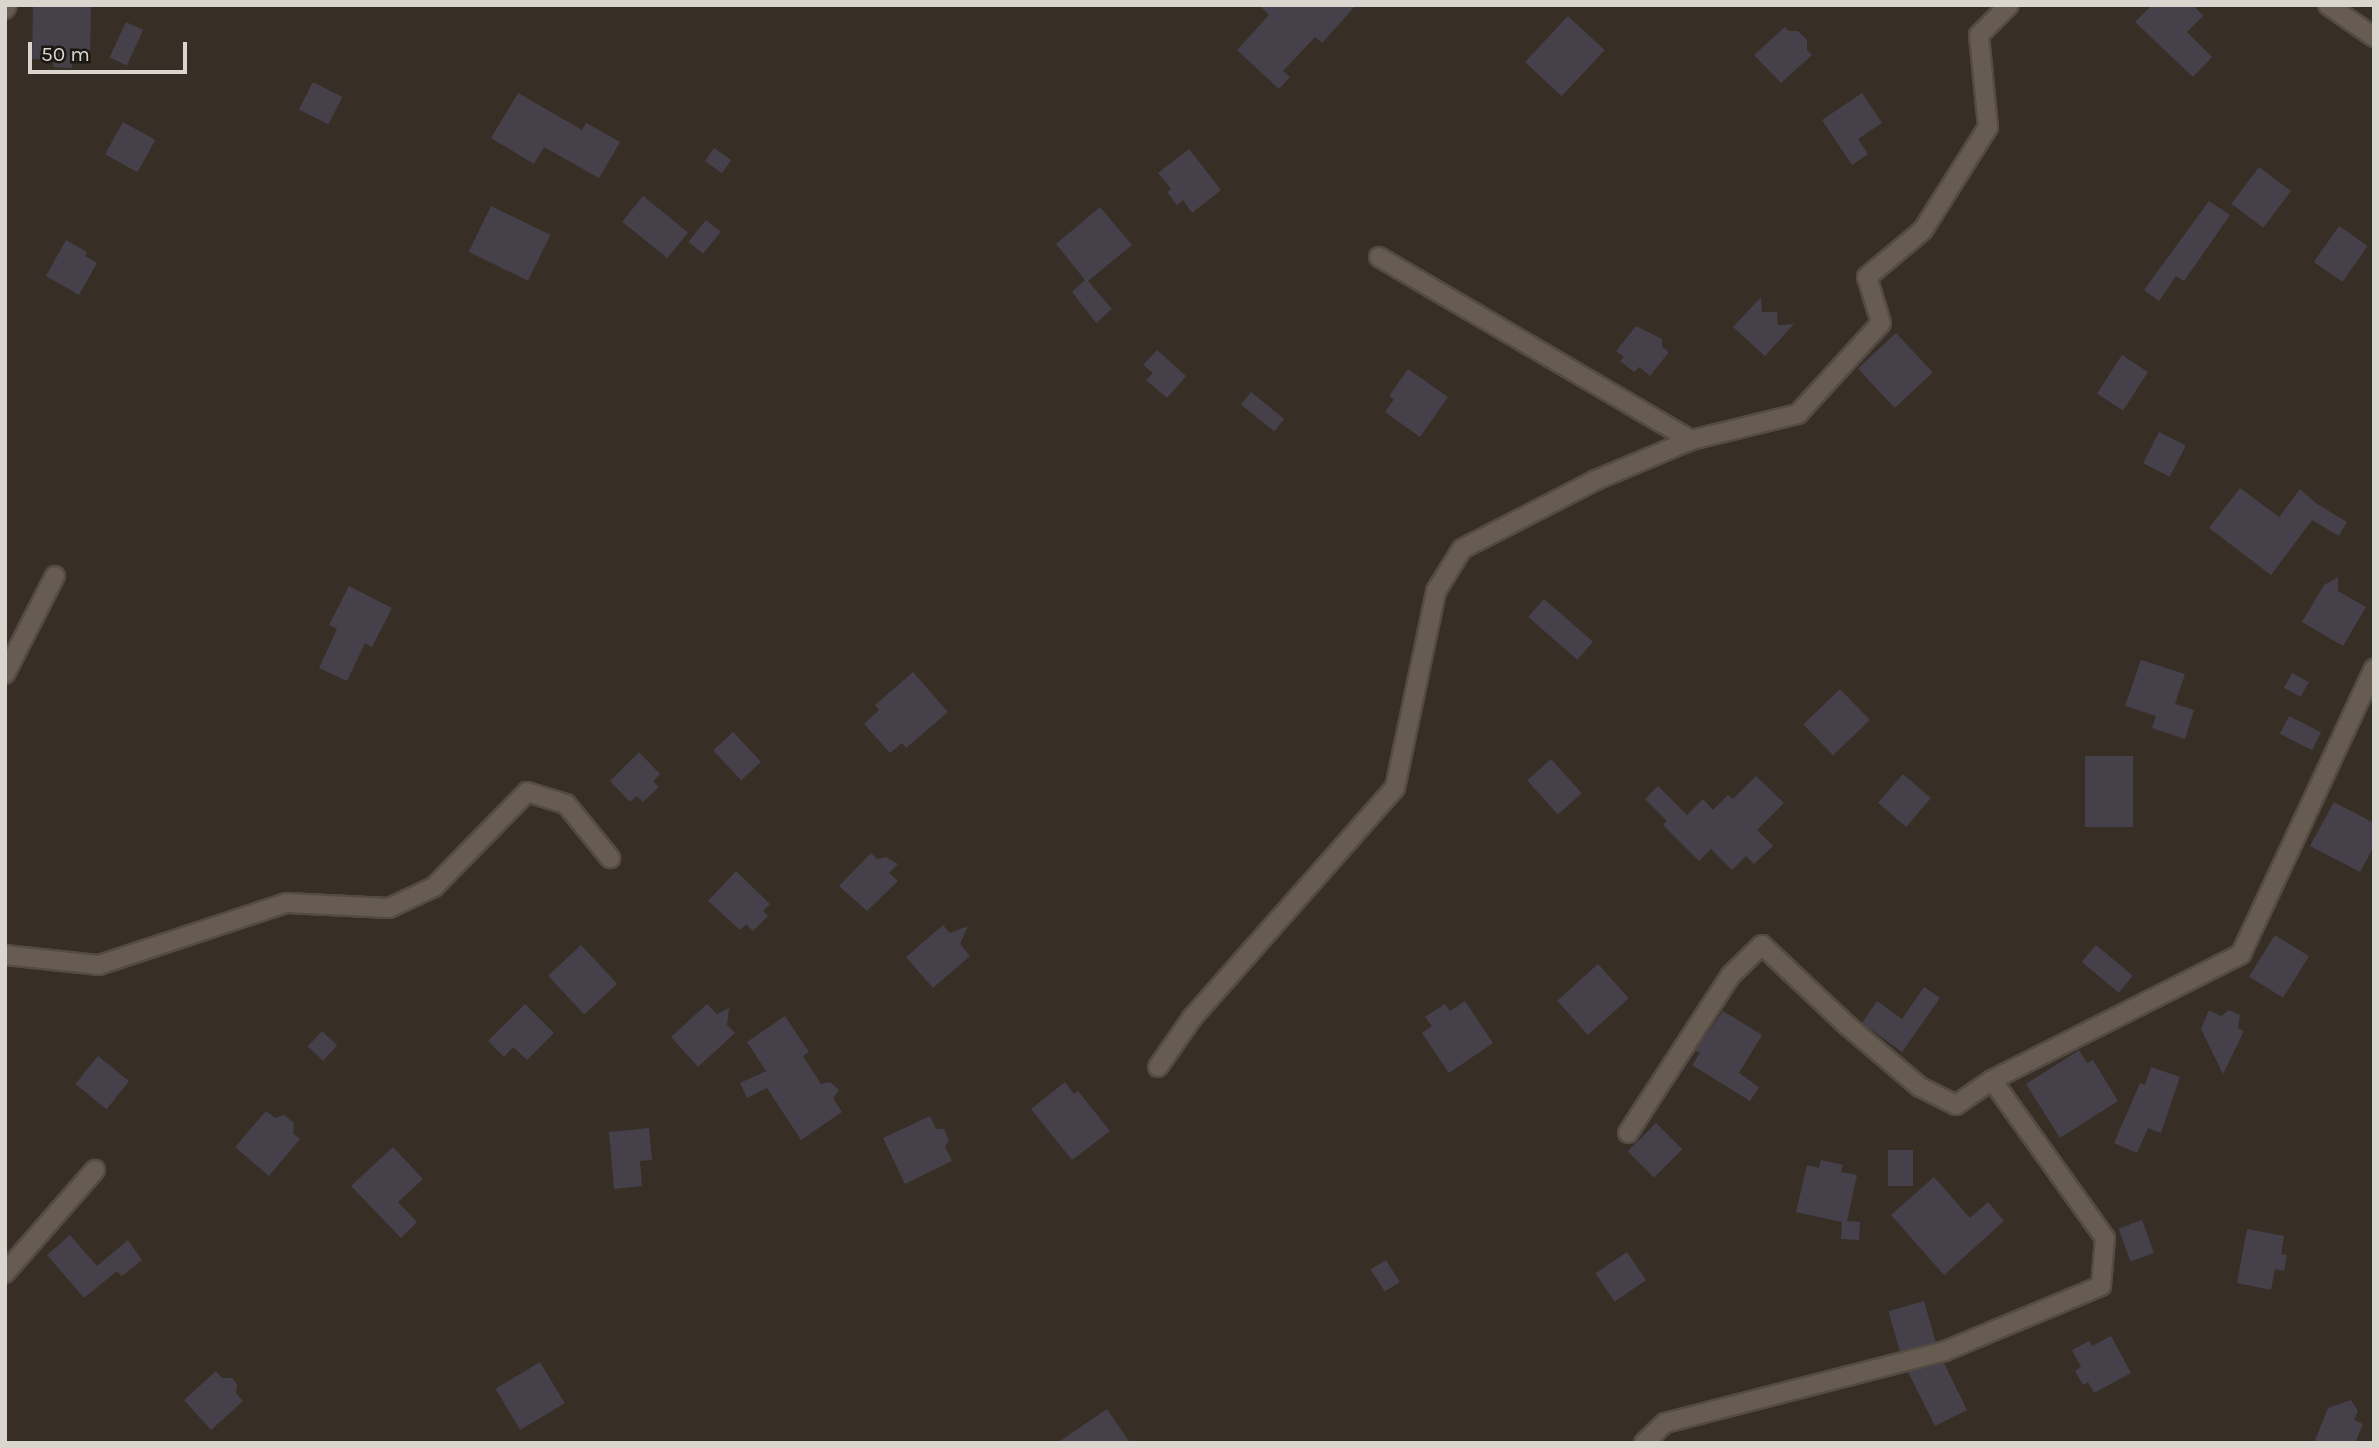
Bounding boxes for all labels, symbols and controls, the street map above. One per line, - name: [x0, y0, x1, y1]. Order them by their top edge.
- scale bar: [32, 28, 191, 72]
- text: 50 m: [41, 42, 90, 66]

